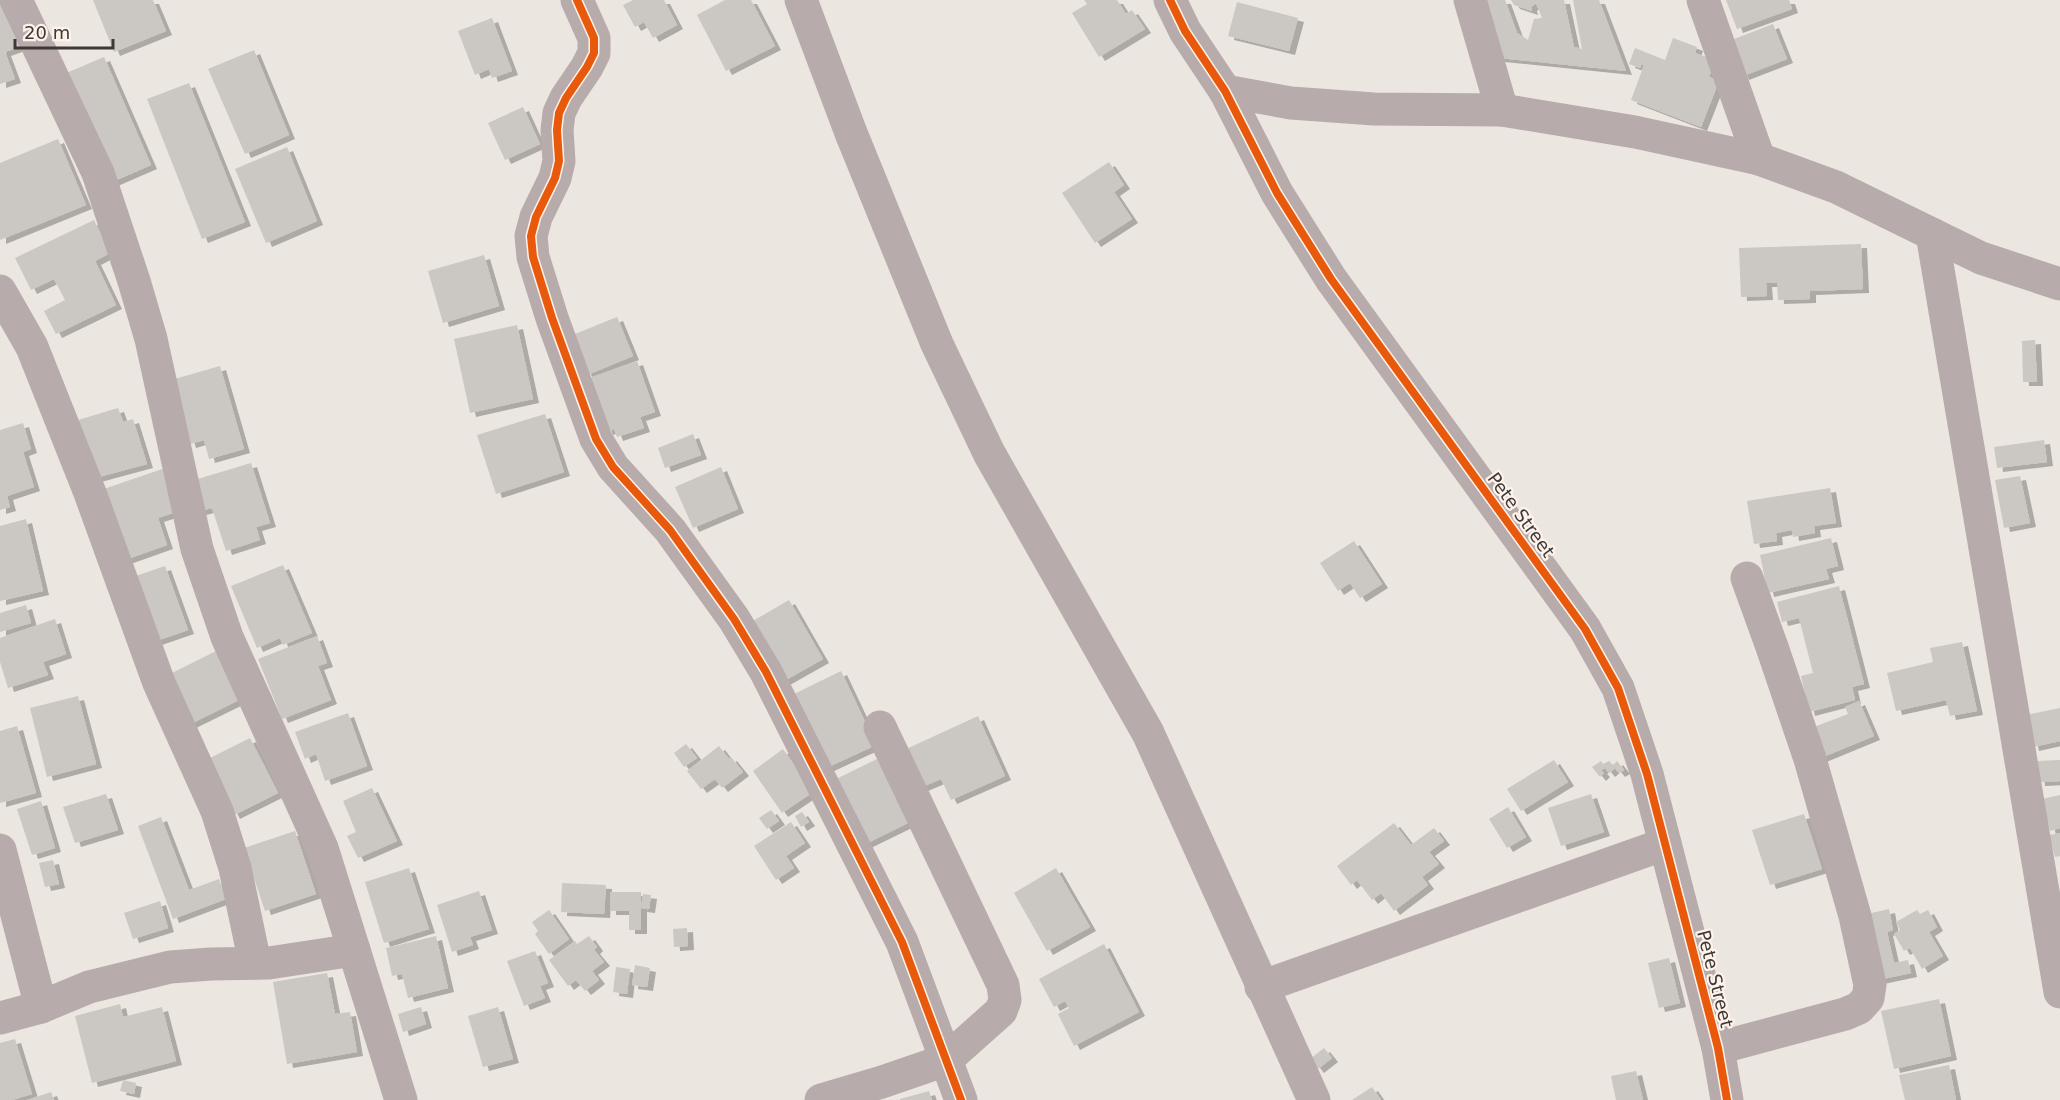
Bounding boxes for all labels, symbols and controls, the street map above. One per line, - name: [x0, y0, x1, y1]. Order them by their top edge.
- scale bar: [15, 12, 112, 50]
- text: 20 m: [24, 22, 70, 43]
- street label: Pete Street: [1484, 468, 1559, 561]
- street label: Pete Street: [1693, 928, 1738, 1030]

